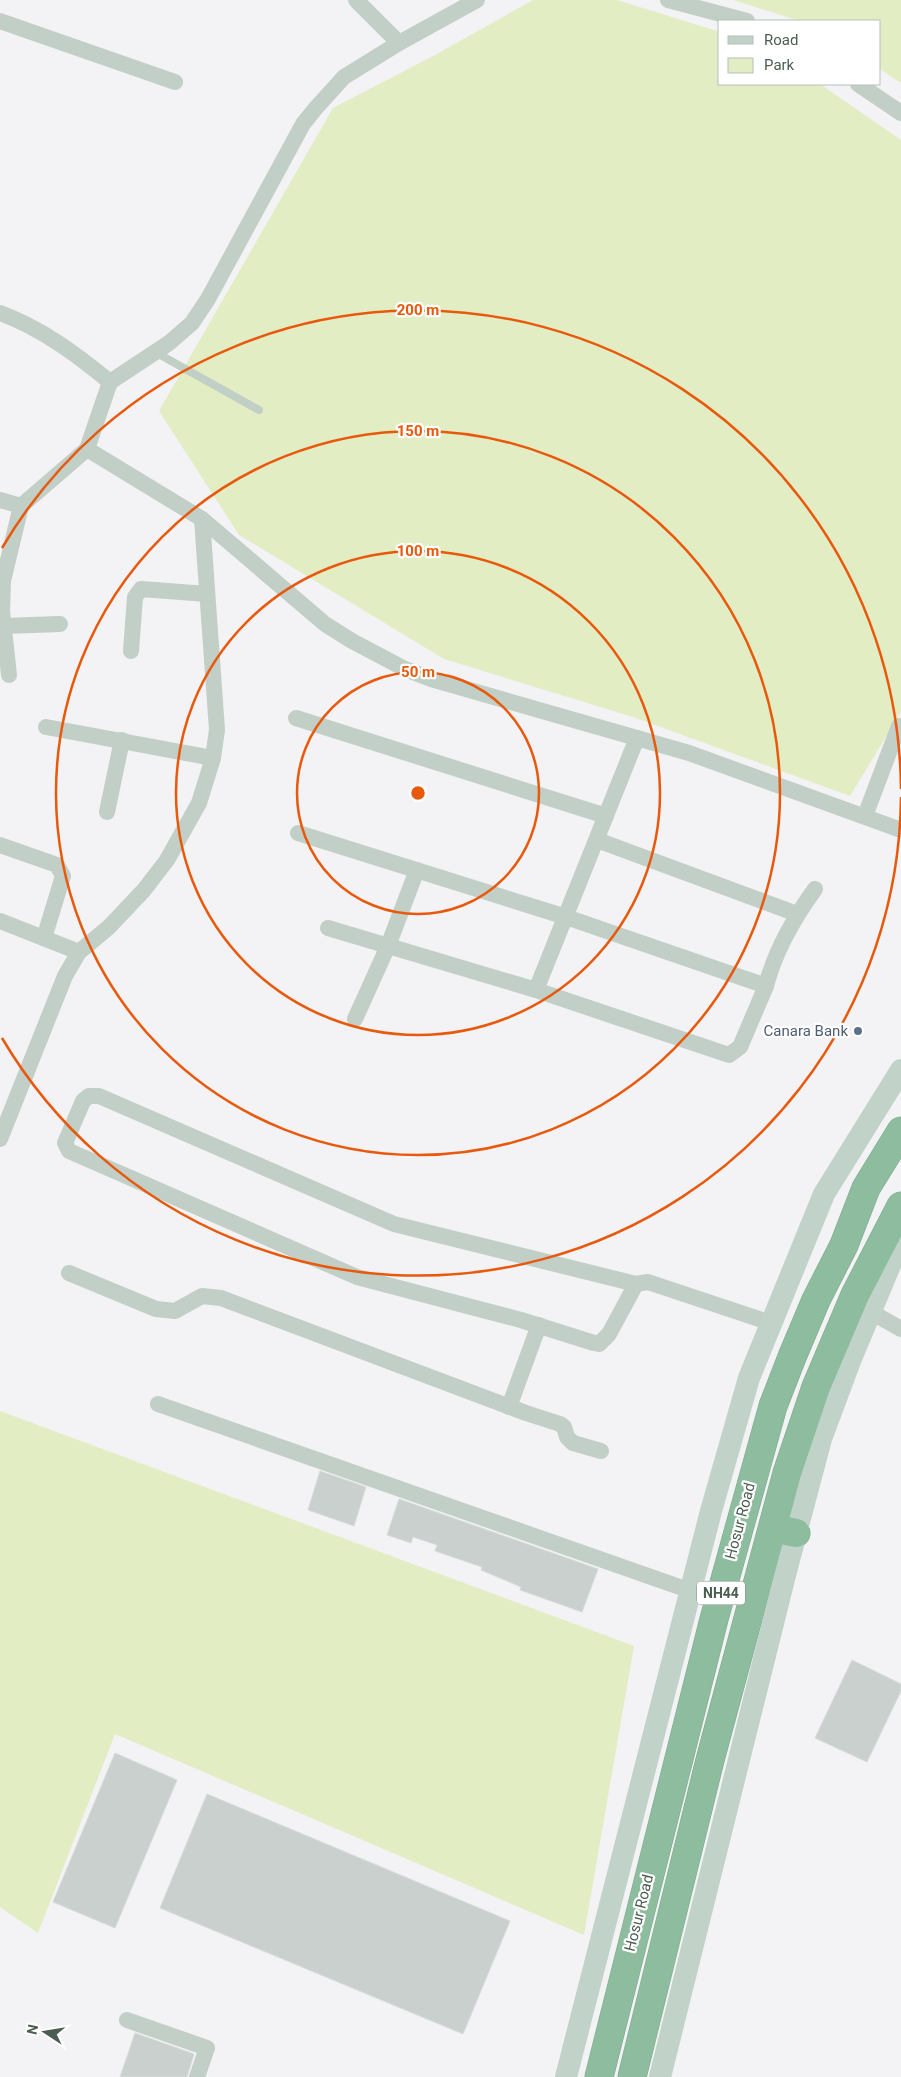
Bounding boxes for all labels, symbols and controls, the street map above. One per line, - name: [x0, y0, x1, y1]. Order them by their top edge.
- legend: [718, 20, 881, 85]
- text: Road: [764, 31, 798, 49]
- text: Park: [764, 56, 795, 74]
- text: 200 m: [397, 301, 439, 319]
- text: 150 m: [397, 422, 439, 440]
- text: 100 m: [397, 542, 439, 560]
- text: 50 m: [401, 663, 435, 681]
- centre of rings: [409, 784, 427, 802]
- place label: Canara Bank: [764, 1022, 848, 1040]
- marker: Canara Bank: [852, 1025, 864, 1037]
- street label: Hosur Road: [721, 1481, 759, 1561]
- road number: NH44: [697, 1582, 745, 1605]
- street label: Hosur Road: [621, 1873, 657, 1953]
- north arrow: [20, 2007, 70, 2057]
- text: N: [23, 2023, 41, 2036]

